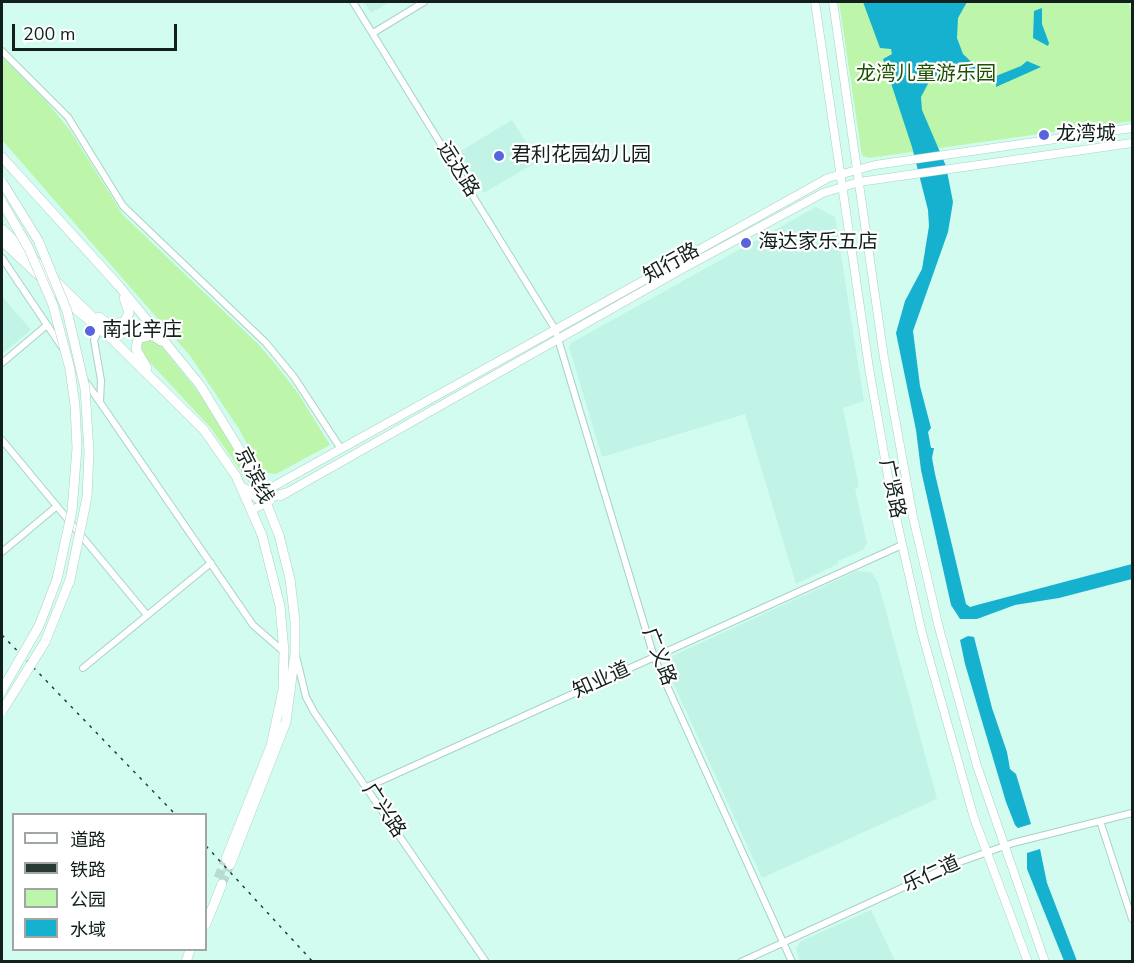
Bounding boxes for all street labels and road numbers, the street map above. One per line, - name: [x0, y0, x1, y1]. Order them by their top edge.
- street label: 远达路: [431, 138, 483, 202]
- street label: 知行路: [640, 239, 704, 289]
- street label: 京滨线: [229, 444, 277, 508]
- street label: 广贤路: [873, 457, 909, 521]
- street label: 广义路: [636, 625, 680, 689]
- street label: 知业道: [570, 658, 634, 704]
- street label: 广兴路: [356, 779, 410, 843]
- street label: 乐仁道: [900, 852, 964, 898]

